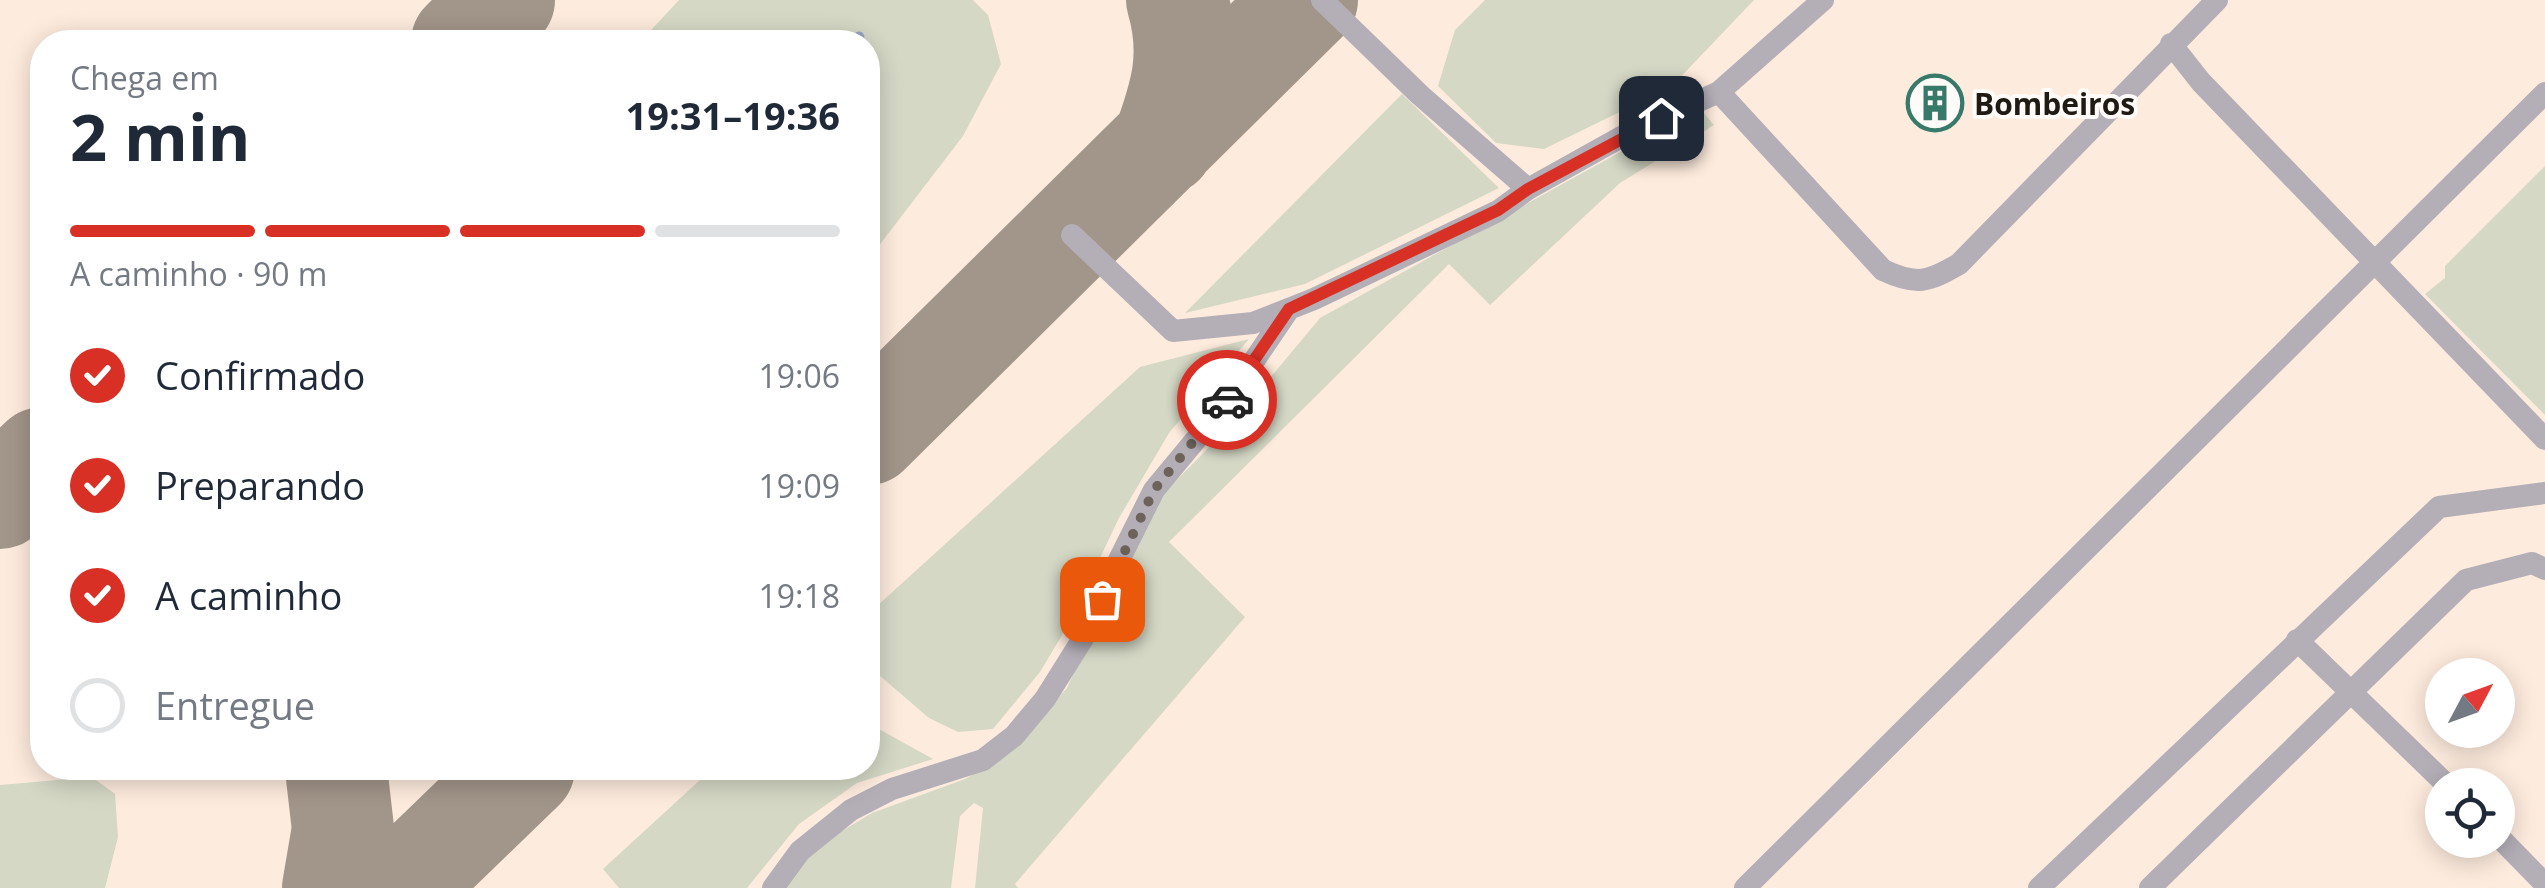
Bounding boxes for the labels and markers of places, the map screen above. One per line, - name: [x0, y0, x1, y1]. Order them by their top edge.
- building icon: Bombeiros: [1905, 73, 1965, 133]
- pin: [1619, 76, 1704, 161]
- place label: Bombeiros: [1974, 83, 2135, 124]
- pin: [1060, 557, 1145, 642]

